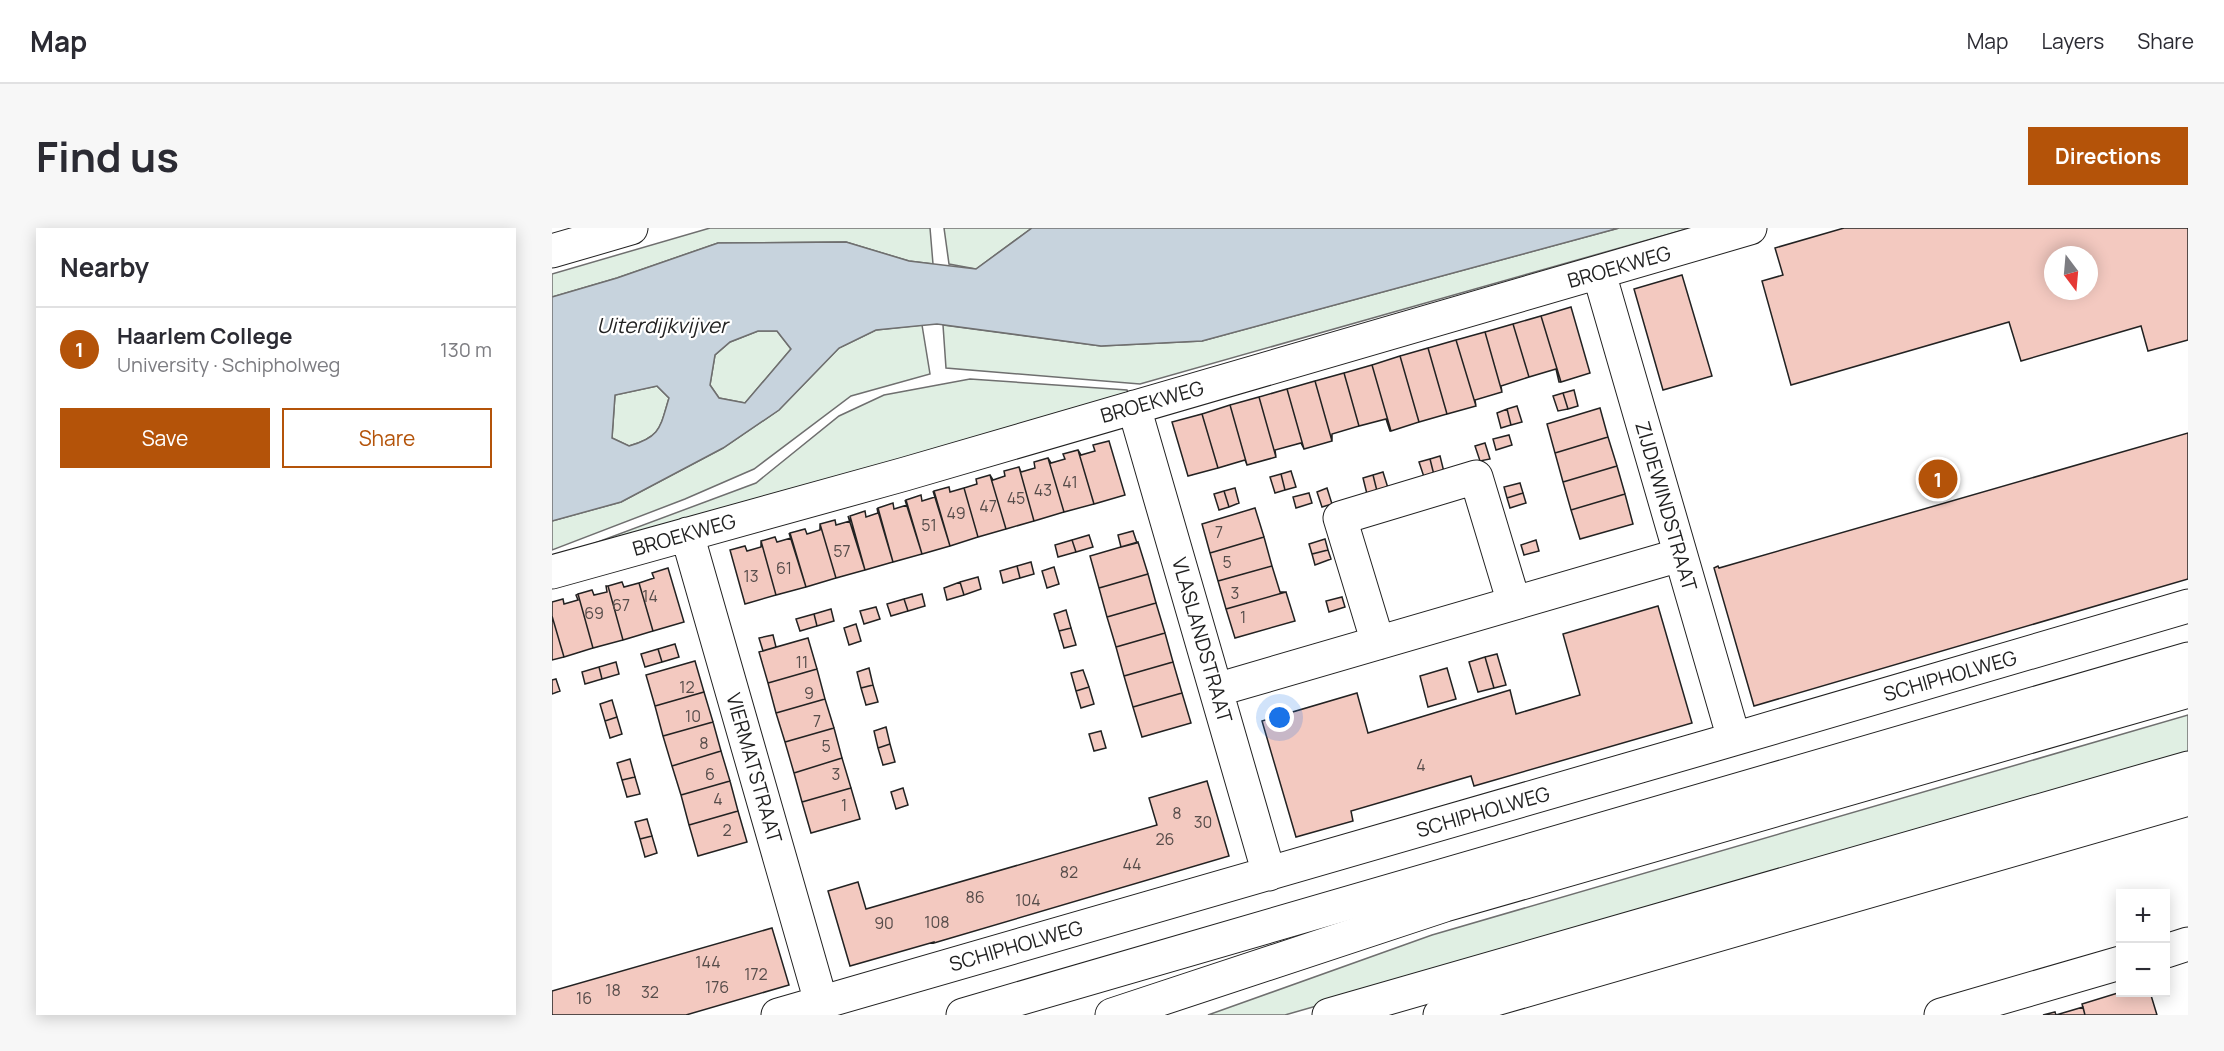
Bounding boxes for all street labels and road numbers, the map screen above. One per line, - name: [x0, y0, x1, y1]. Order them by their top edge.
- street label: BROEKWEG: [1564, 239, 1674, 294]
- street label: BROEKWEG: [1097, 374, 1207, 429]
- street label: ZIJDEWINDSTRAAT: [1629, 418, 1704, 594]
- street label: BROEKWEG: [629, 507, 739, 562]
- street label: VLASLANDSTRAAT: [1166, 554, 1239, 726]
- street label: SCHIPHOLWEG: [1880, 644, 2020, 707]
- street label: VIERMATSTRAAT: [720, 690, 789, 846]
- street label: SCHIPHOLWEG: [1413, 780, 1553, 843]
- street label: SCHIPHOLWEG: [946, 914, 1086, 977]

